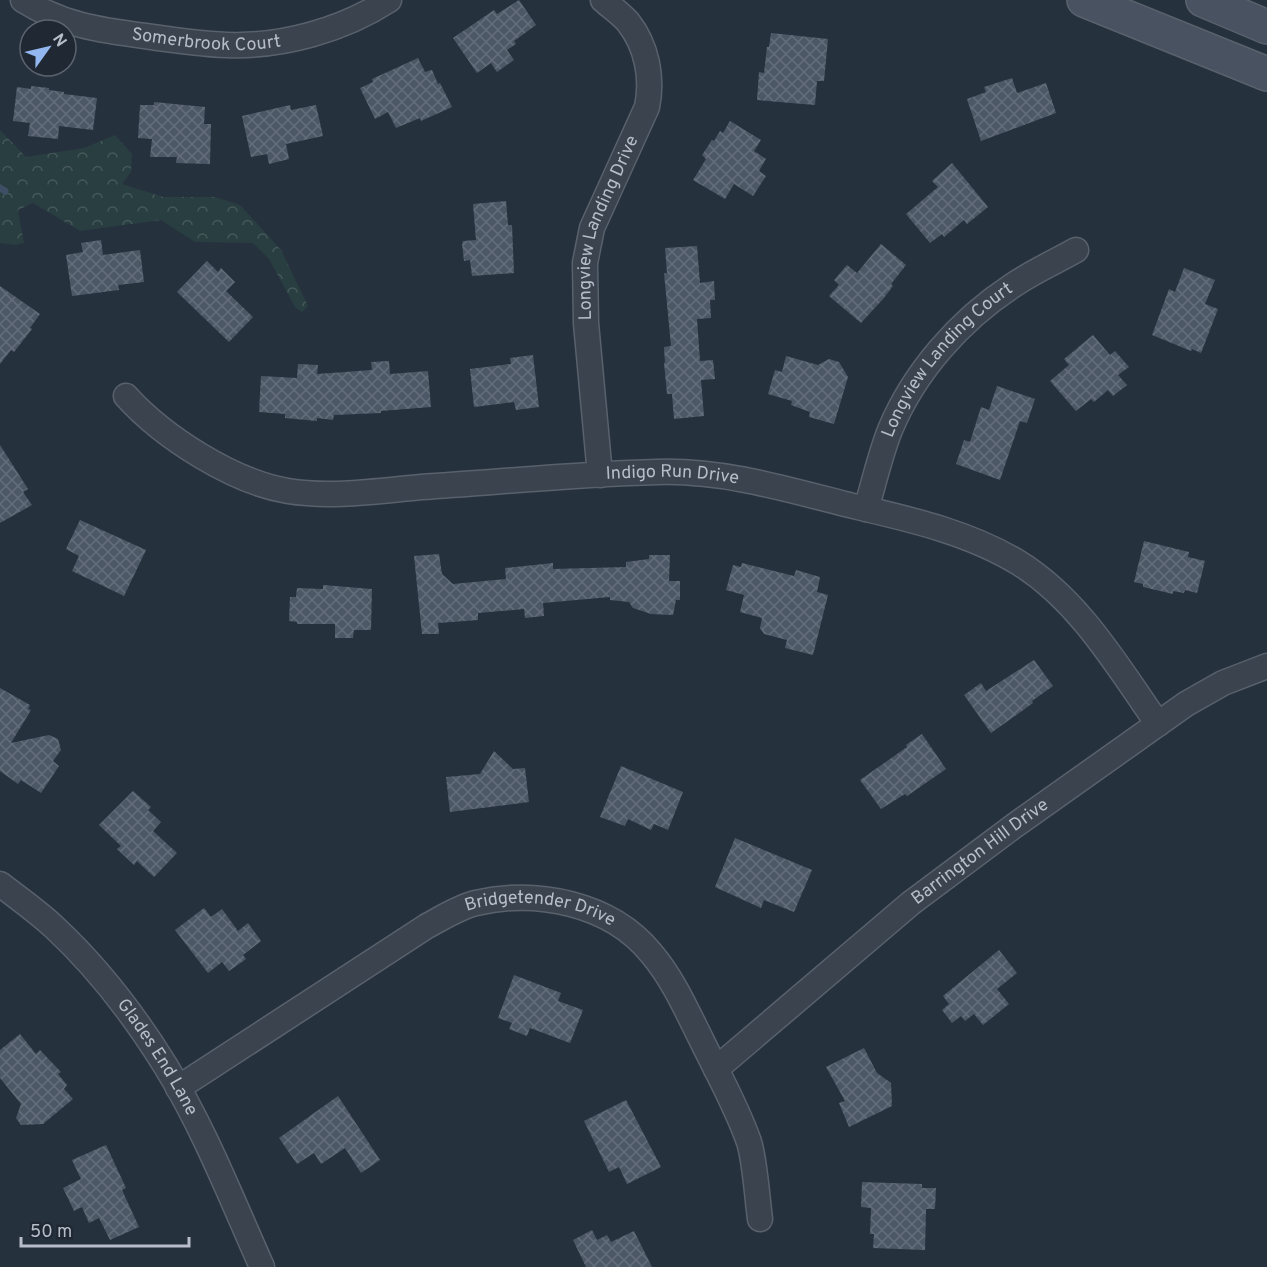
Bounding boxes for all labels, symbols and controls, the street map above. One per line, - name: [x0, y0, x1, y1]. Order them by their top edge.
- north arrow: [18, 18, 78, 78]
- street label: Somerbrook Court: [130, 23, 283, 57]
- text: N: [47, 30, 70, 51]
- street label: Longview Landing Drive: [573, 132, 644, 321]
- street label: Longview Landing Court: [877, 277, 1017, 441]
- street label: Indigo Run Drive: [605, 460, 741, 490]
- street label: Barrington Hill Drive: [907, 794, 1053, 910]
- street label: Bridgetender Drive: [462, 886, 620, 932]
- street label: Glades End Lane: [112, 994, 203, 1120]
- scale bar: [21, 1210, 189, 1248]
- text: 50 m: [30, 1221, 72, 1244]

